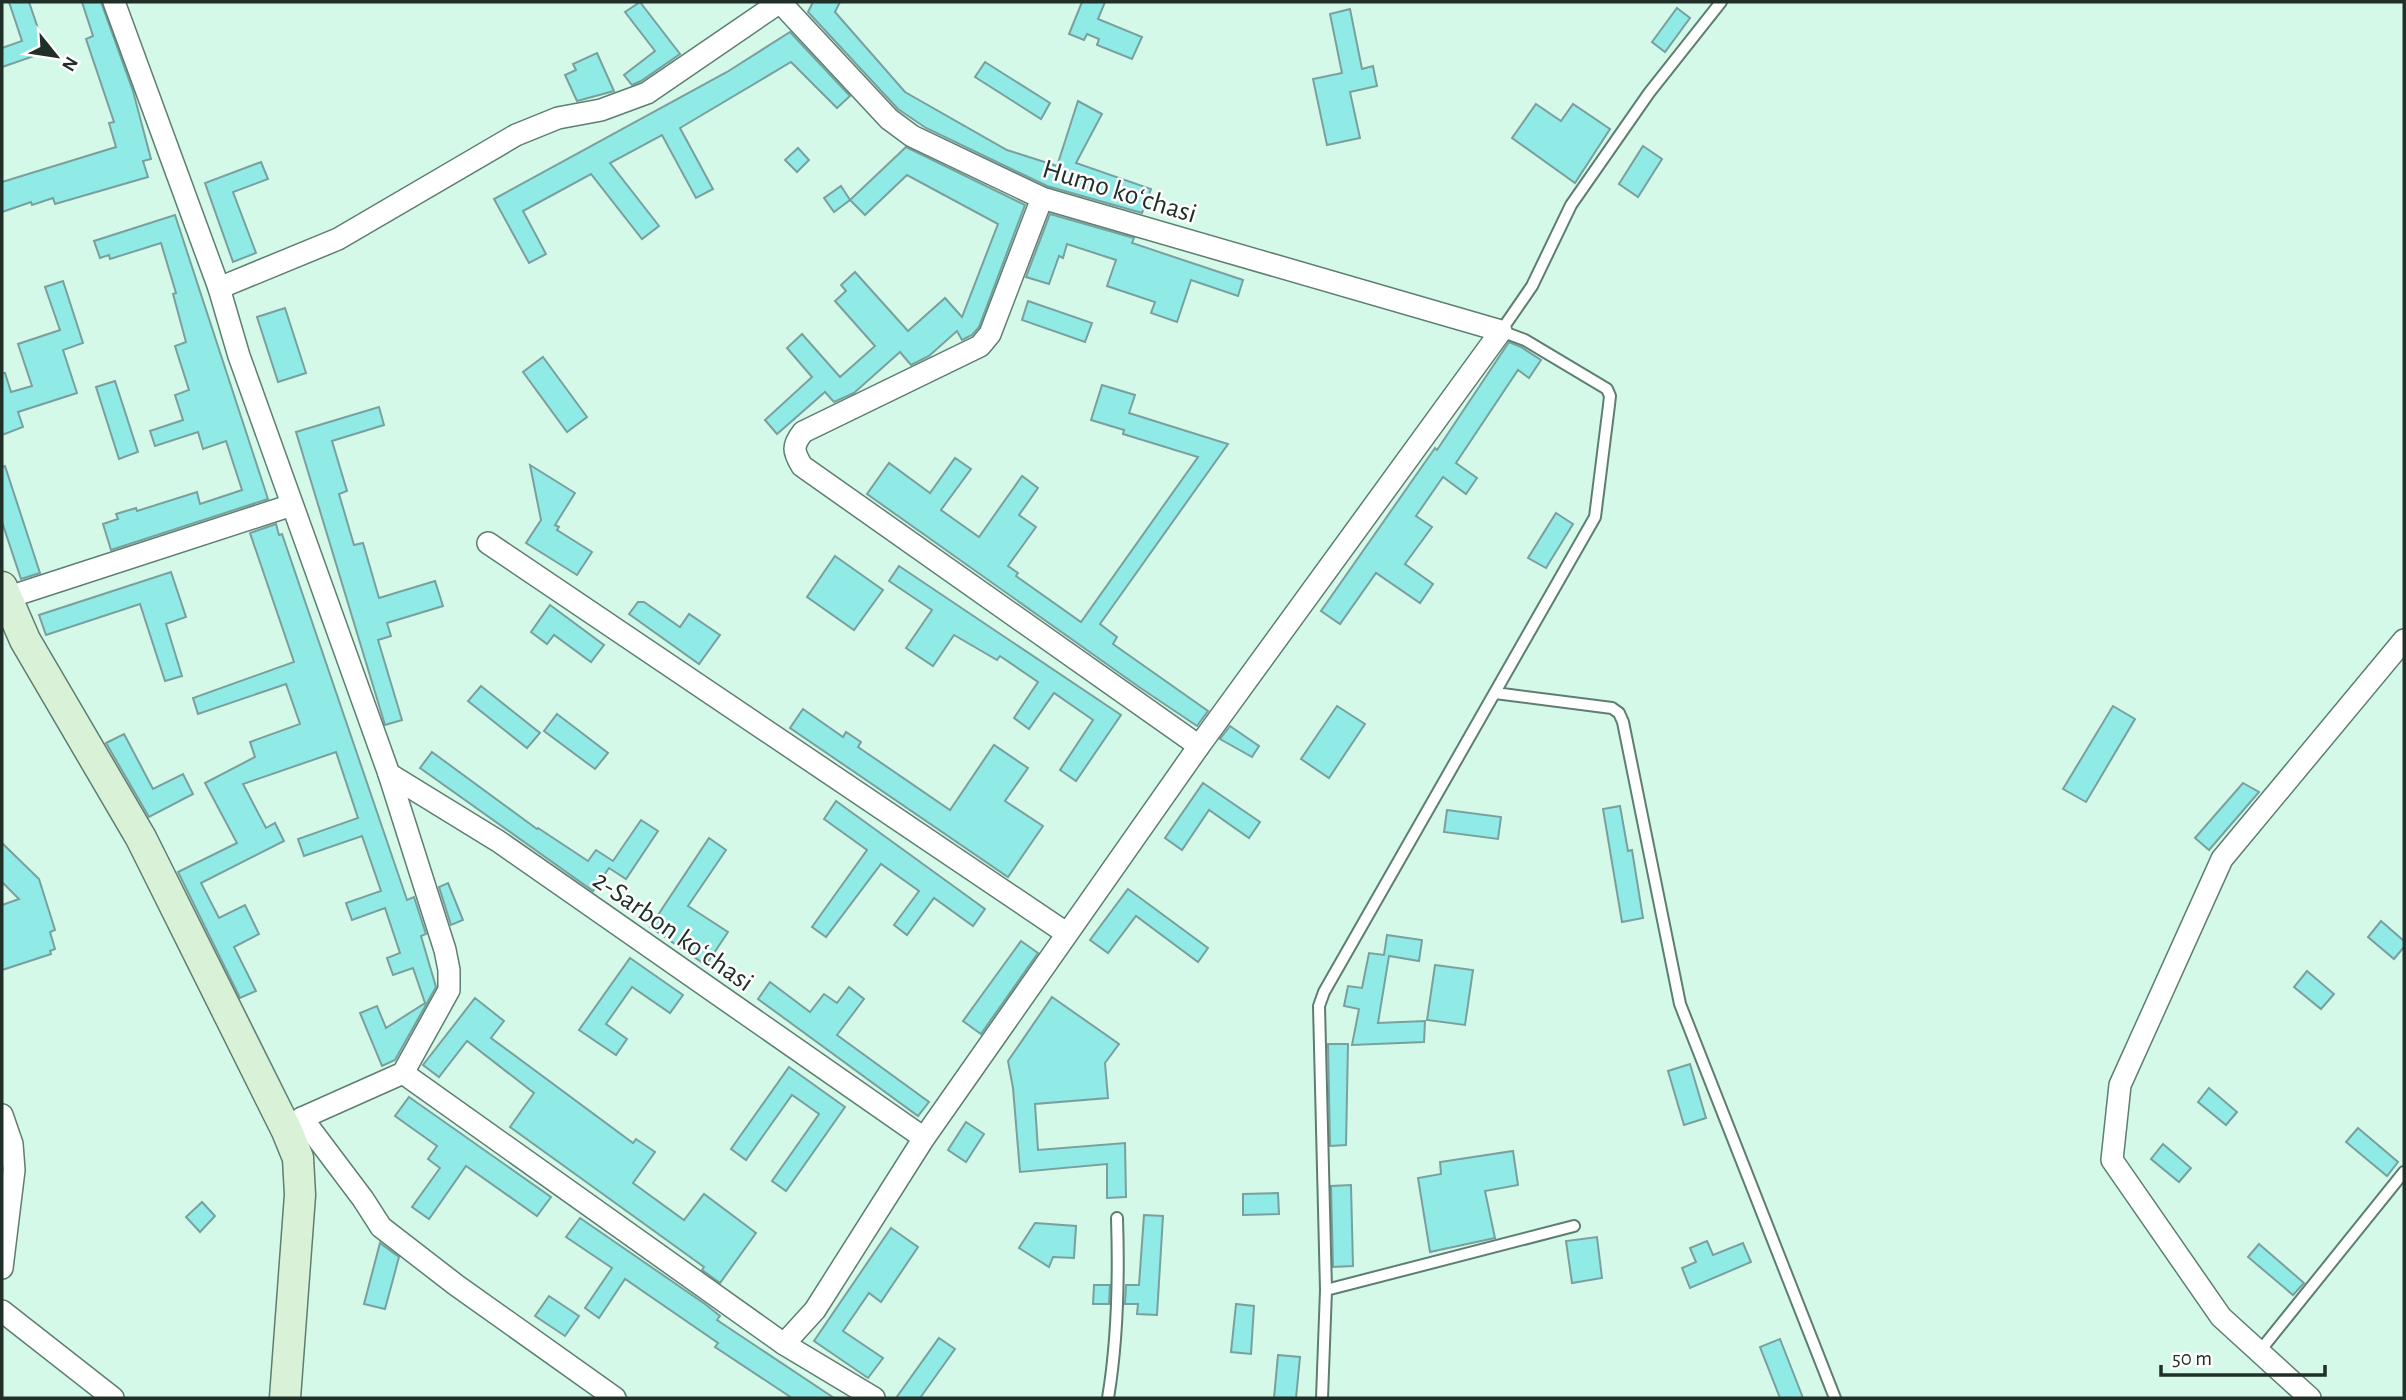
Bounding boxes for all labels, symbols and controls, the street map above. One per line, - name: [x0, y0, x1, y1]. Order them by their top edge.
- north arrow: [21, 21, 91, 91]
- text: N: [58, 53, 81, 74]
- street label: Humo koʻchasi: [1039, 155, 1200, 229]
- street label: 2-Sarbon koʻchasi: [587, 866, 758, 997]
- scale bar: [2161, 1334, 2326, 1378]
- text: 50 m: [2172, 1348, 2212, 1369]

